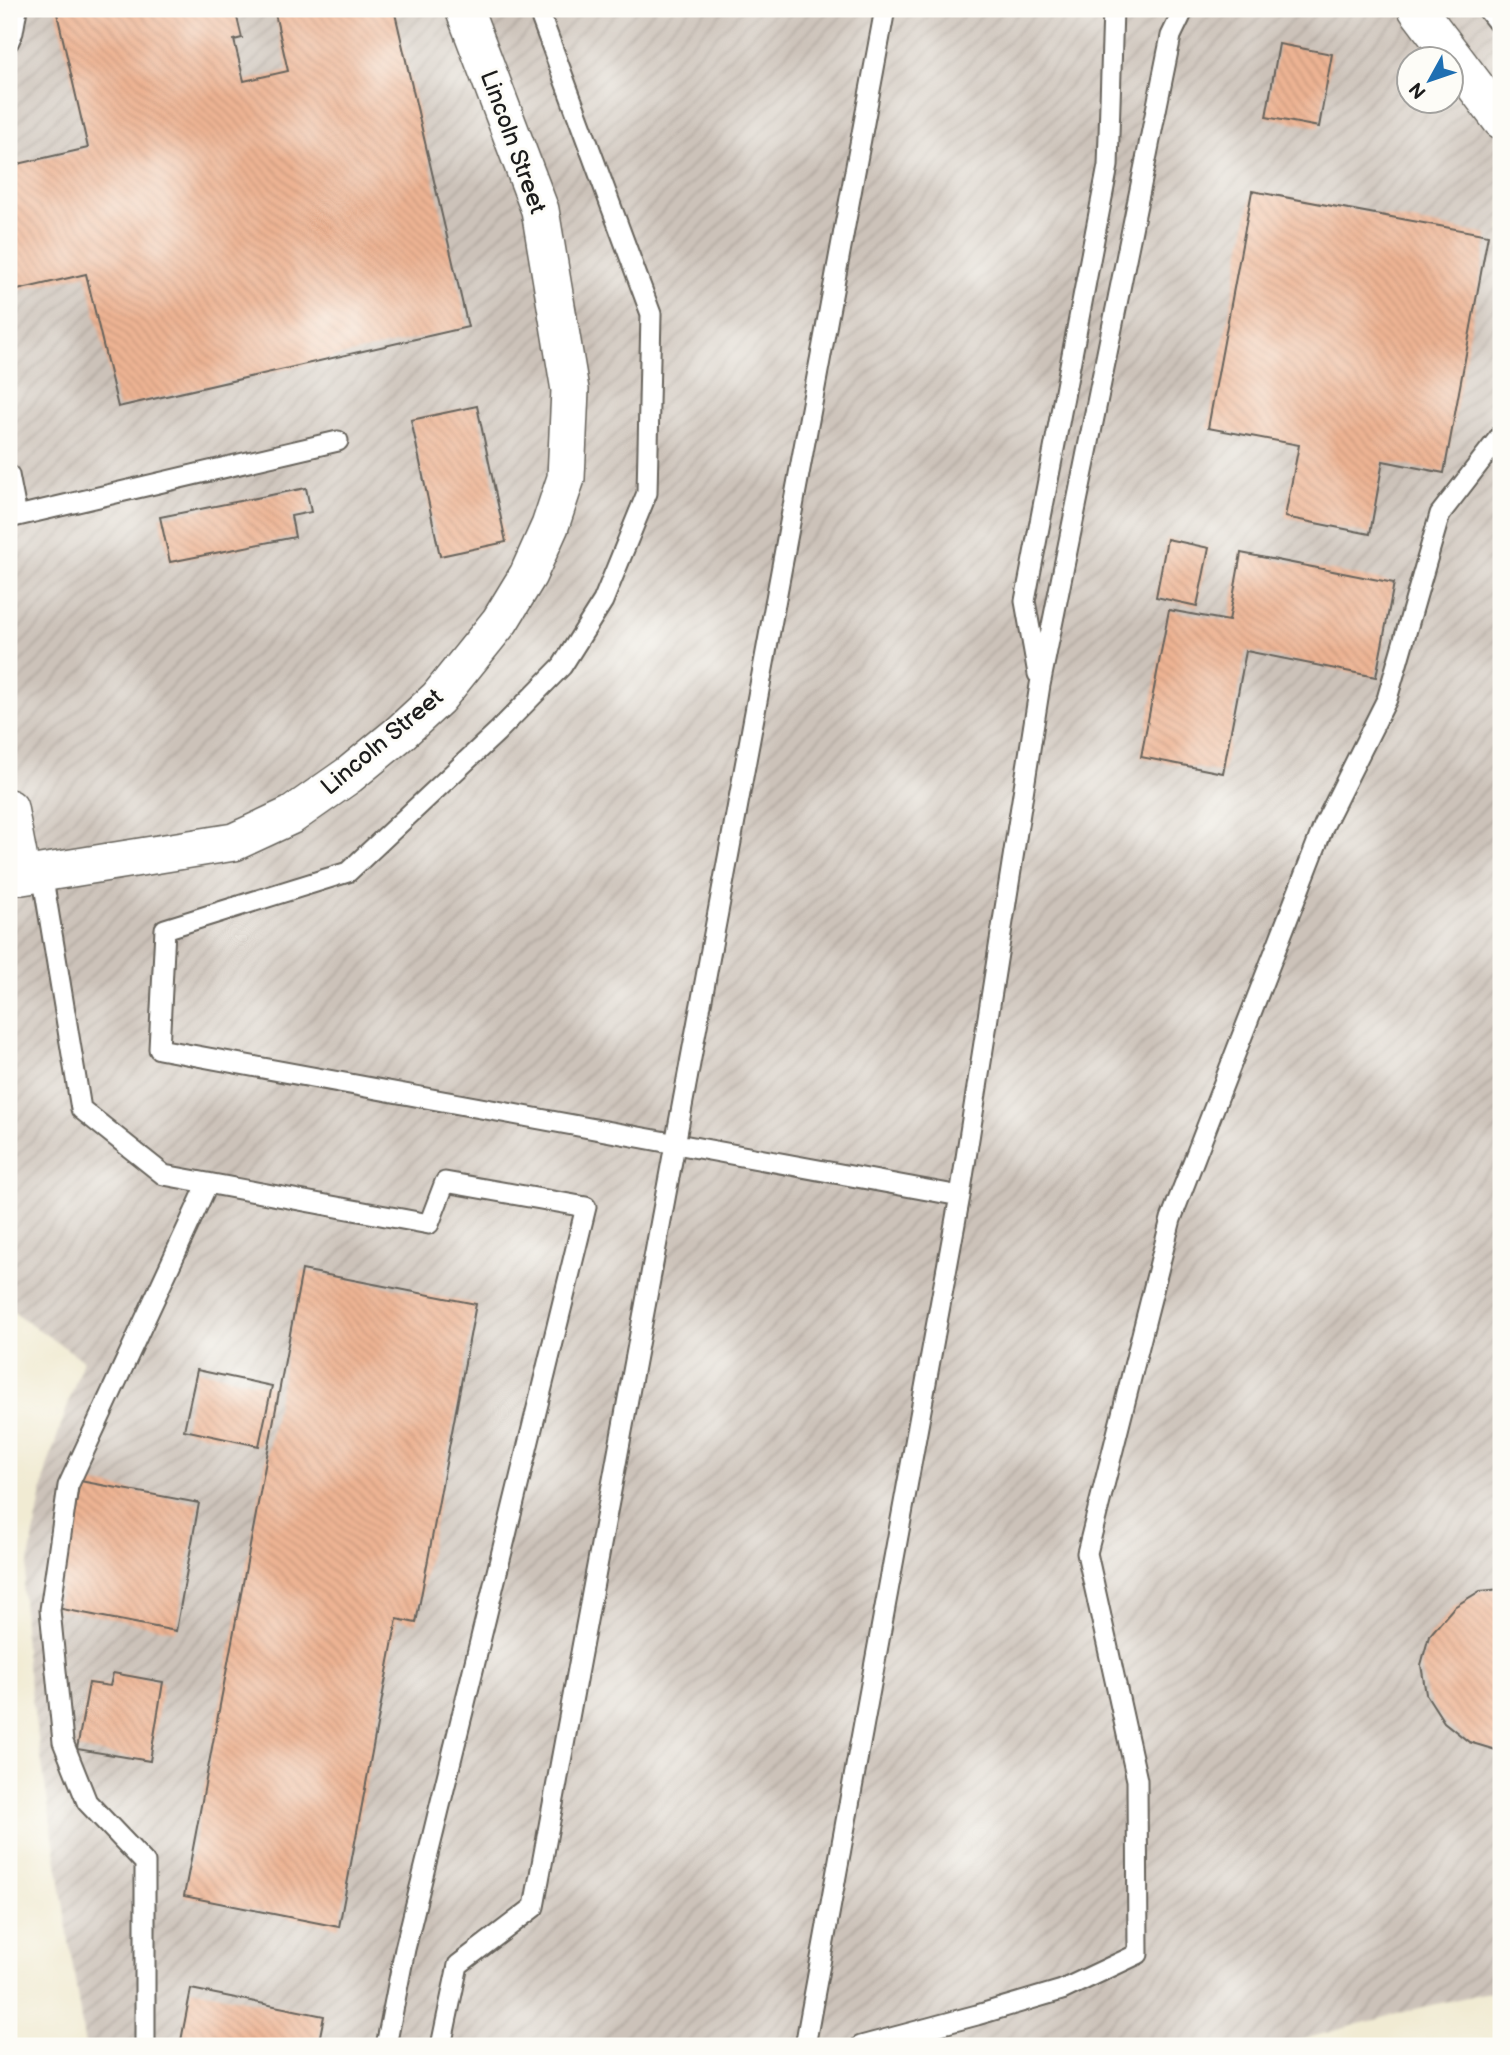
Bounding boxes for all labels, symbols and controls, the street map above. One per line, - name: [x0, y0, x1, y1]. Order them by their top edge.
- north arrow: [1394, 46, 1464, 116]
- street label: Lincoln Street: [474, 66, 553, 218]
- text: N: [1405, 77, 1432, 103]
- street label: Lincoln Street: [315, 682, 449, 801]

